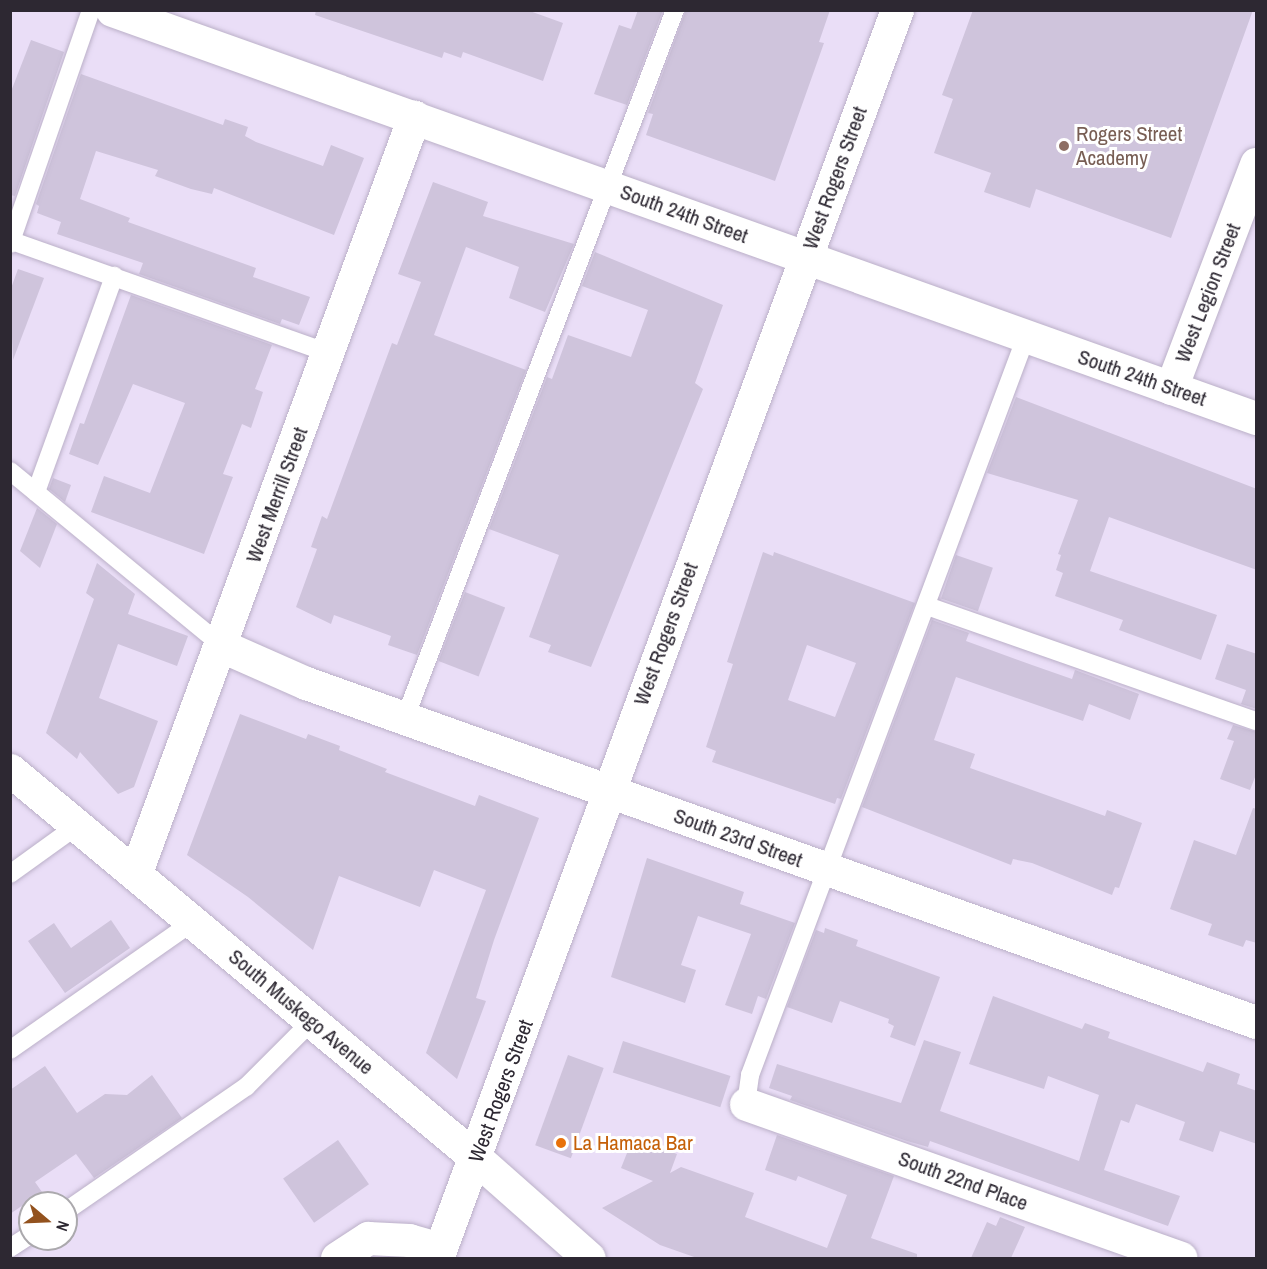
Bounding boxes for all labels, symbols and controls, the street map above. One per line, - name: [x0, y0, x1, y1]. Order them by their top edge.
- street label: West Rogers Street: [798, 103, 872, 253]
- place label: Rogers Street Academy: [1076, 121, 1182, 171]
- marker: Rogers Street Academy: [1057, 139, 1071, 153]
- street label: South 24th Street: [617, 179, 751, 249]
- street label: West Legion Street: [1170, 220, 1246, 366]
- street label: South 24th Street: [1075, 344, 1209, 412]
- street label: West Merrill Street: [241, 424, 313, 566]
- street label: West Rogers Street: [629, 559, 703, 709]
- street label: South 23rd Street: [670, 803, 806, 873]
- street label: South Muskego Avenue: [223, 944, 379, 1080]
- street label: West Rogers Street: [464, 1016, 538, 1166]
- place label: La Hamaca Bar: [573, 1130, 693, 1156]
- marker: La Hamaca Bar: [554, 1136, 568, 1150]
- street label: South 22nd Place: [895, 1146, 1031, 1216]
- north arrow: [18, 1191, 78, 1251]
- text: N: [51, 1218, 75, 1234]

